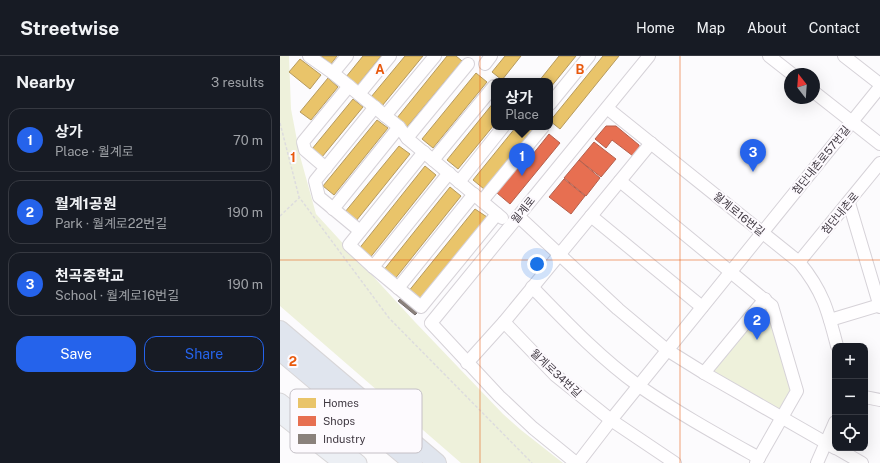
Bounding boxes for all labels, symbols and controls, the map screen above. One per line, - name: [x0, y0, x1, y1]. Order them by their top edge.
- text: Streetwise: [20, 17, 119, 39]
- text: Home: [636, 20, 675, 36]
- text: Map: [697, 20, 725, 36]
- text: About: [747, 20, 787, 36]
- text: Contact: [809, 20, 860, 36]
- text: A: [375, 62, 385, 77]
- text: B: [576, 62, 585, 77]
- north arrow: [784, 68, 820, 104]
- text: Nearby: [16, 72, 75, 92]
- text: 3 results: [211, 75, 264, 90]
- popup: [491, 78, 553, 130]
- text: 상가: [505, 89, 533, 106]
- text: Place: [505, 107, 539, 122]
- text: 상가: [55, 123, 83, 140]
- street label: 첨단내촌로57번길: [790, 123, 852, 197]
- text: 1: [27, 133, 33, 148]
- text: 70 m: [233, 133, 263, 148]
- pin: 3: [740, 139, 766, 172]
- pin: 1: [509, 143, 535, 176]
- text: Place · 월계로: [55, 144, 134, 159]
- text: 1: [290, 150, 296, 165]
- street label: 월계로16번길: [711, 190, 767, 238]
- street label: 첨단내촌로: [819, 190, 861, 236]
- street label: 월계로: [509, 194, 537, 226]
- text: 월계1공원: [55, 195, 117, 212]
- text: 2: [26, 205, 34, 220]
- text: 190 m: [227, 205, 263, 220]
- text: Park · 월계로22번길: [55, 216, 167, 231]
- your location: [527, 254, 547, 274]
- text: 천곡중학교: [55, 267, 124, 284]
- text: 3: [26, 277, 34, 292]
- text: 190 m: [227, 277, 263, 292]
- text: School · 월계로16번길: [55, 288, 179, 303]
- pin: 2: [744, 307, 770, 340]
- button: Save: [16, 336, 136, 372]
- button: Share: [144, 336, 264, 372]
- map controls: [832, 343, 868, 451]
- button: +: [832, 343, 868, 379]
- street label: 월계로34번길: [528, 347, 584, 399]
- text: 2: [289, 354, 297, 369]
- button: −: [832, 379, 868, 415]
- legend: [290, 389, 422, 453]
- text: Homes: [323, 397, 359, 409]
- text: Shops: [323, 415, 355, 427]
- button: locate: [832, 415, 868, 451]
- text: Industry: [323, 433, 366, 445]

